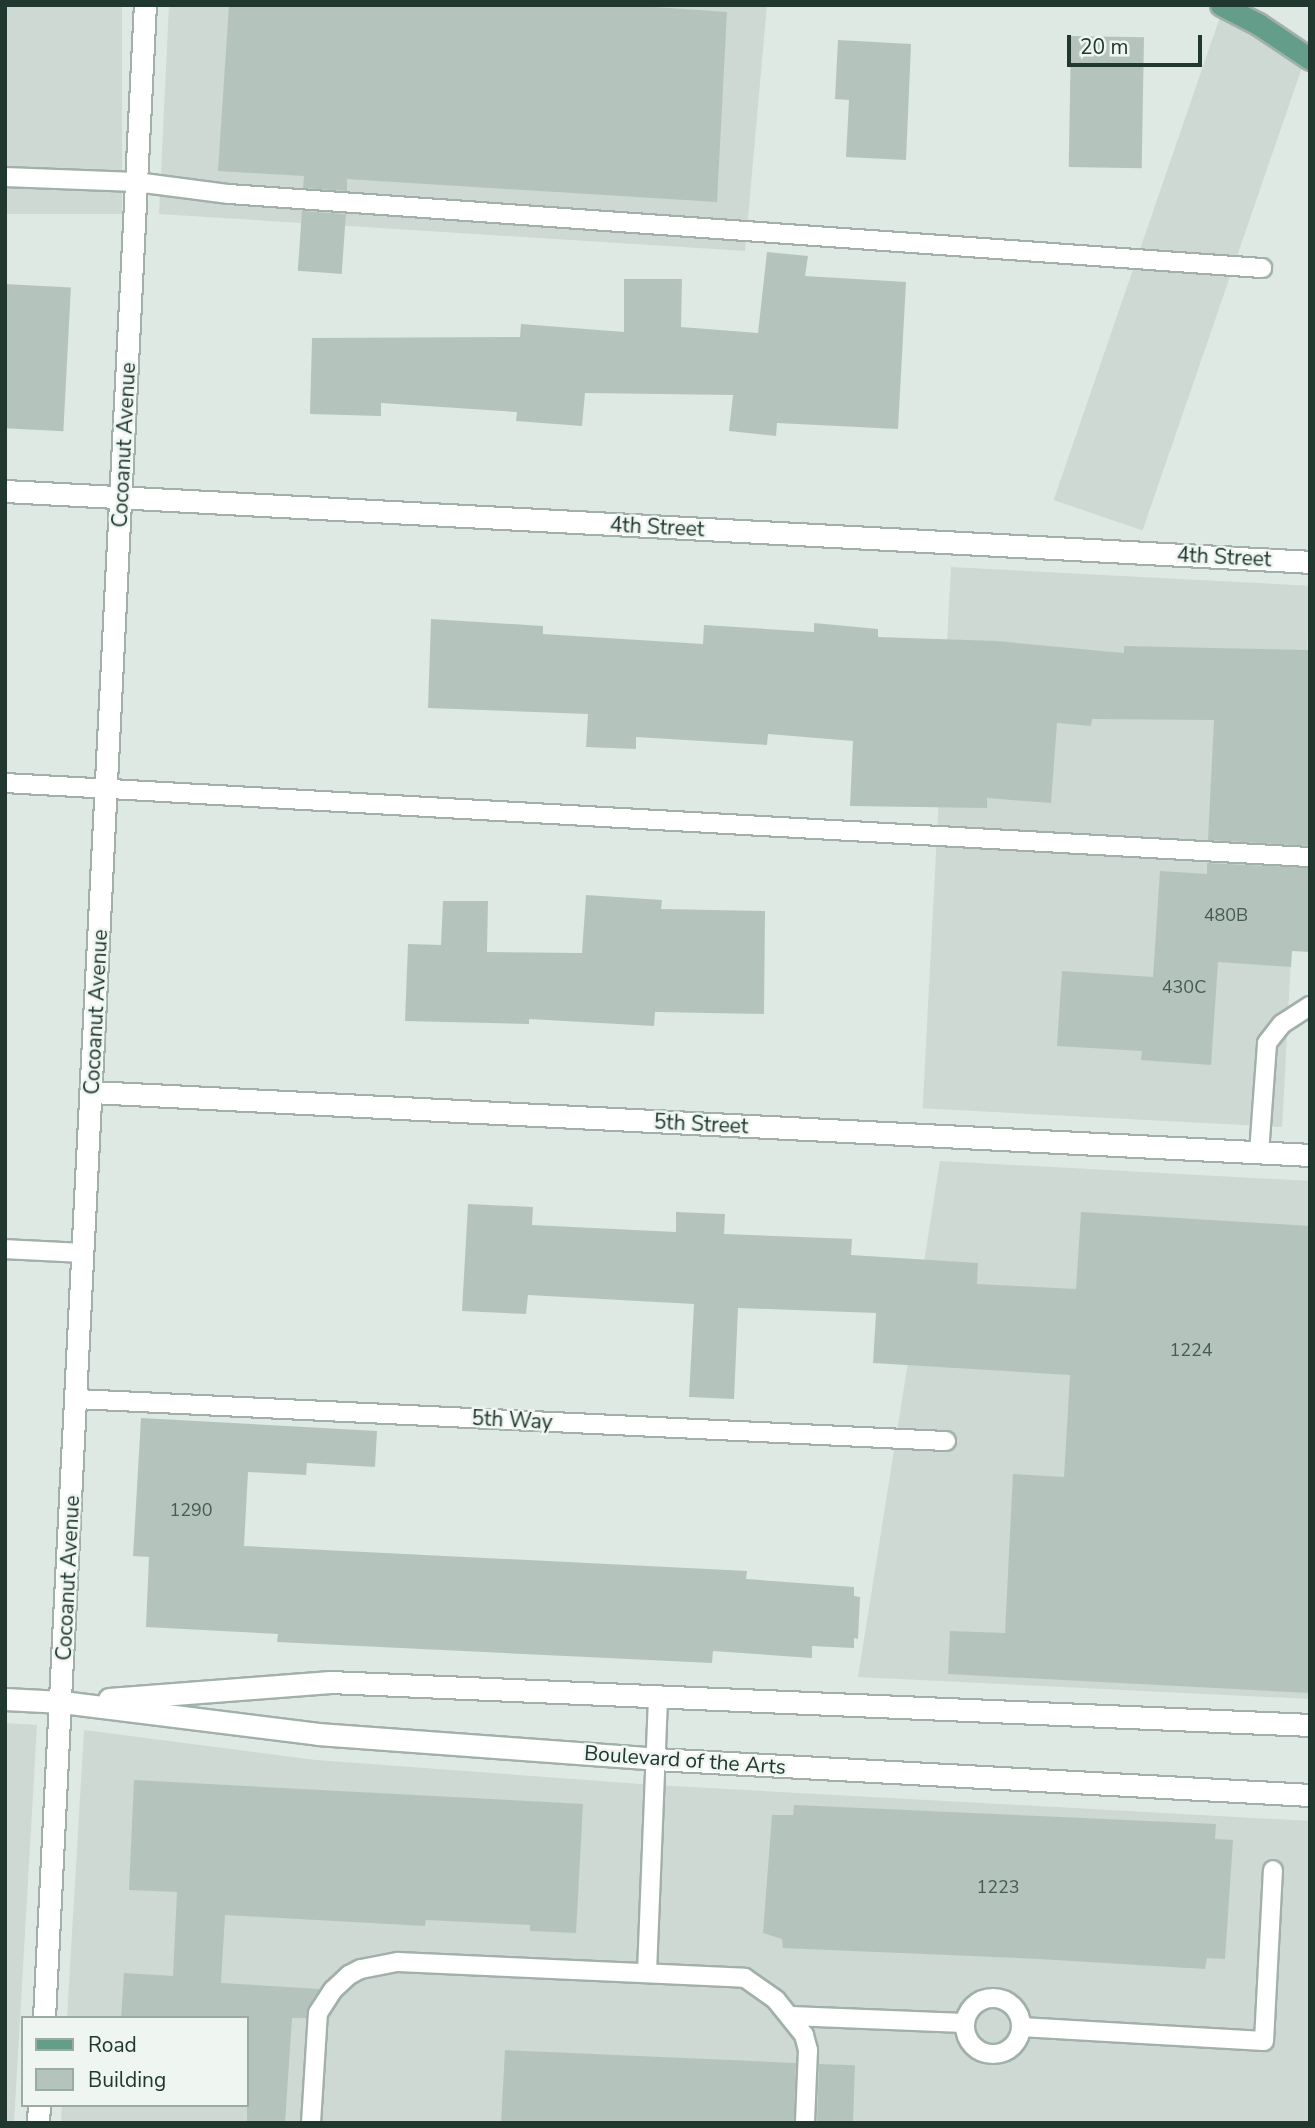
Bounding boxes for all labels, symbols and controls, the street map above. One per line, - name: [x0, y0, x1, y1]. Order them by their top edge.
- scale bar: [1070, 21, 1205, 65]
- text: 20 m: [1080, 33, 1129, 61]
- street label: Cocoanut Avenue: [107, 362, 141, 528]
- street label: 4th Street: [609, 512, 705, 542]
- street label: 4th Street: [1176, 542, 1272, 572]
- house number: 480B: [1204, 904, 1248, 926]
- street label: Cocoanut Avenue: [79, 929, 113, 1095]
- house number: 430C: [1162, 976, 1206, 998]
- street label: 5th Street: [653, 1109, 749, 1139]
- house number: 1224: [1169, 1339, 1213, 1361]
- street label: 5th Way: [471, 1405, 553, 1435]
- street label: Cocoanut Avenue: [51, 1495, 85, 1661]
- house number: 1290: [169, 1499, 213, 1521]
- street label: Boulevard of the Arts: [583, 1740, 787, 1780]
- house number: 1223: [976, 1876, 1020, 1898]
- legend: [21, 2016, 248, 2107]
- text: Road: [88, 2031, 137, 2059]
- text: Building: [88, 2066, 166, 2094]

